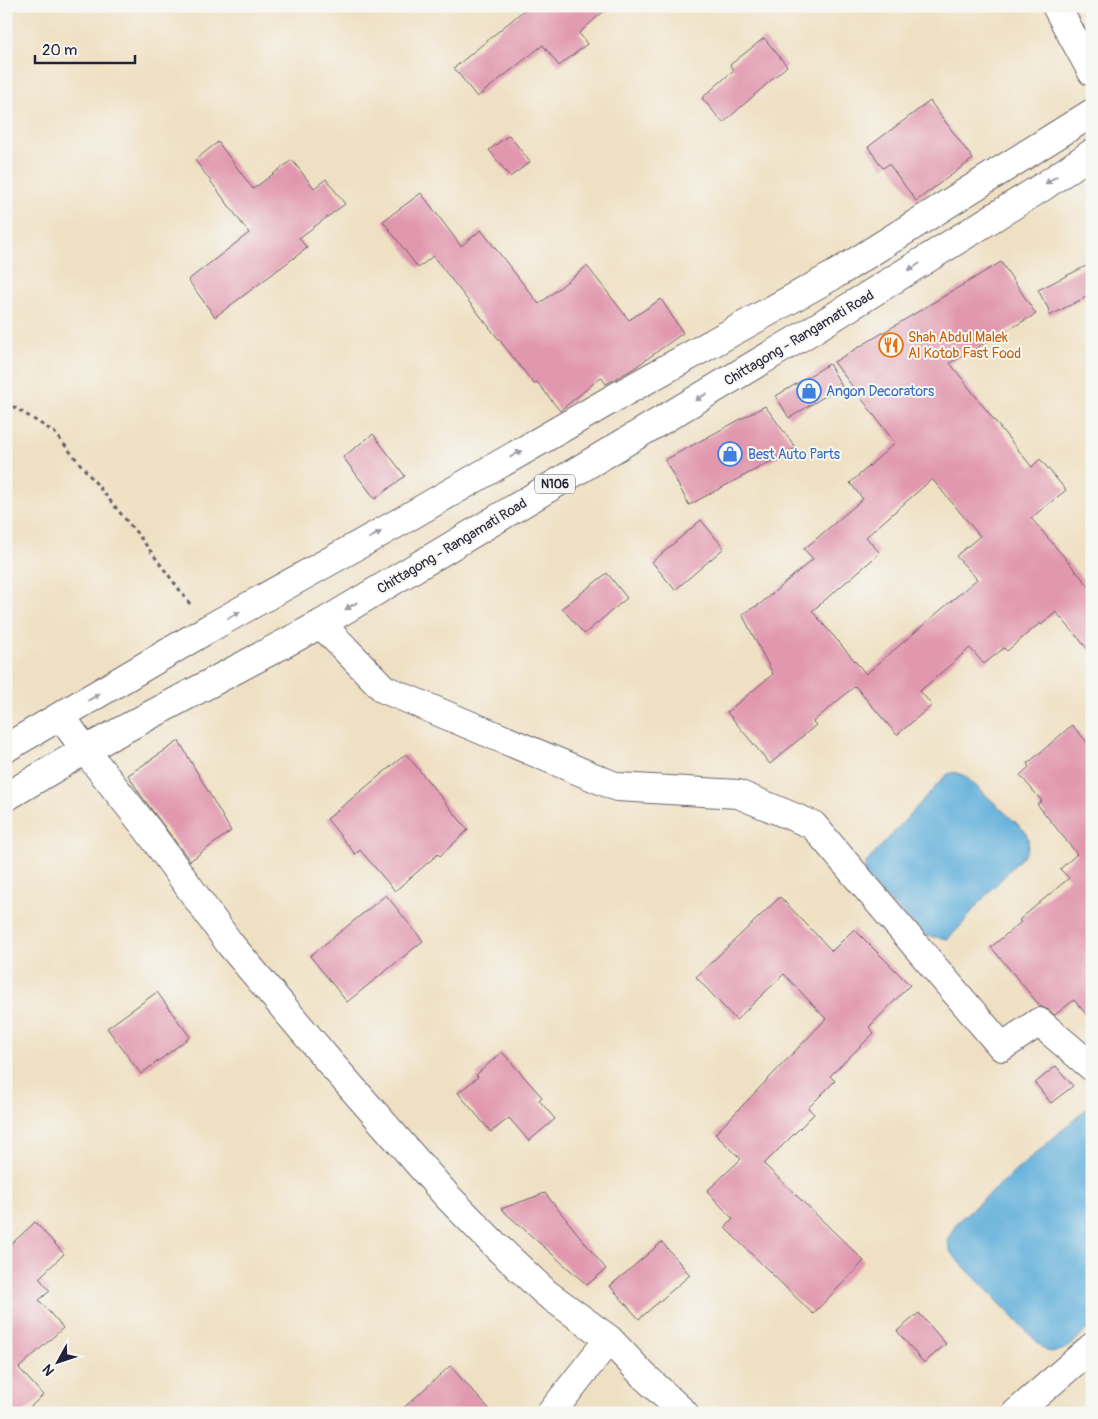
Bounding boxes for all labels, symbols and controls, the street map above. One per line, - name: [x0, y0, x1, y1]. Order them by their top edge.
- scale bar: [35, 32, 135, 64]
- text: 20 m: [42, 41, 77, 60]
- one-way arrow: [1045, 175, 1058, 185]
- one-way arrow: [907, 262, 920, 271]
- street label: Chittagong - Rangamati Road: [721, 287, 877, 389]
- place label: Shah Abdul Malek Al Kotob Fast Food: [908, 329, 1021, 362]
- restaurant icon: Shah Abdul Malek Al Kotob Fast Food: [878, 332, 904, 358]
- shop icon: Angon Decorators: [796, 378, 822, 404]
- place label: Angon Decorators: [826, 383, 935, 400]
- one-way arrow: [694, 393, 707, 402]
- shop icon: Best Auto Parts: [717, 441, 743, 467]
- place label: Best Auto Parts: [748, 446, 841, 463]
- one-way arrow: [510, 450, 523, 459]
- road number: N106: [535, 474, 575, 494]
- street label: Chittagong - Rangamati Road: [374, 495, 530, 597]
- one-way arrow: [369, 531, 382, 540]
- one-way arrow: [344, 602, 357, 611]
- one-way arrow: [227, 610, 240, 619]
- one-way arrow: [86, 693, 101, 701]
- north arrow: [32, 1336, 82, 1386]
- text: N: [39, 1361, 58, 1379]

